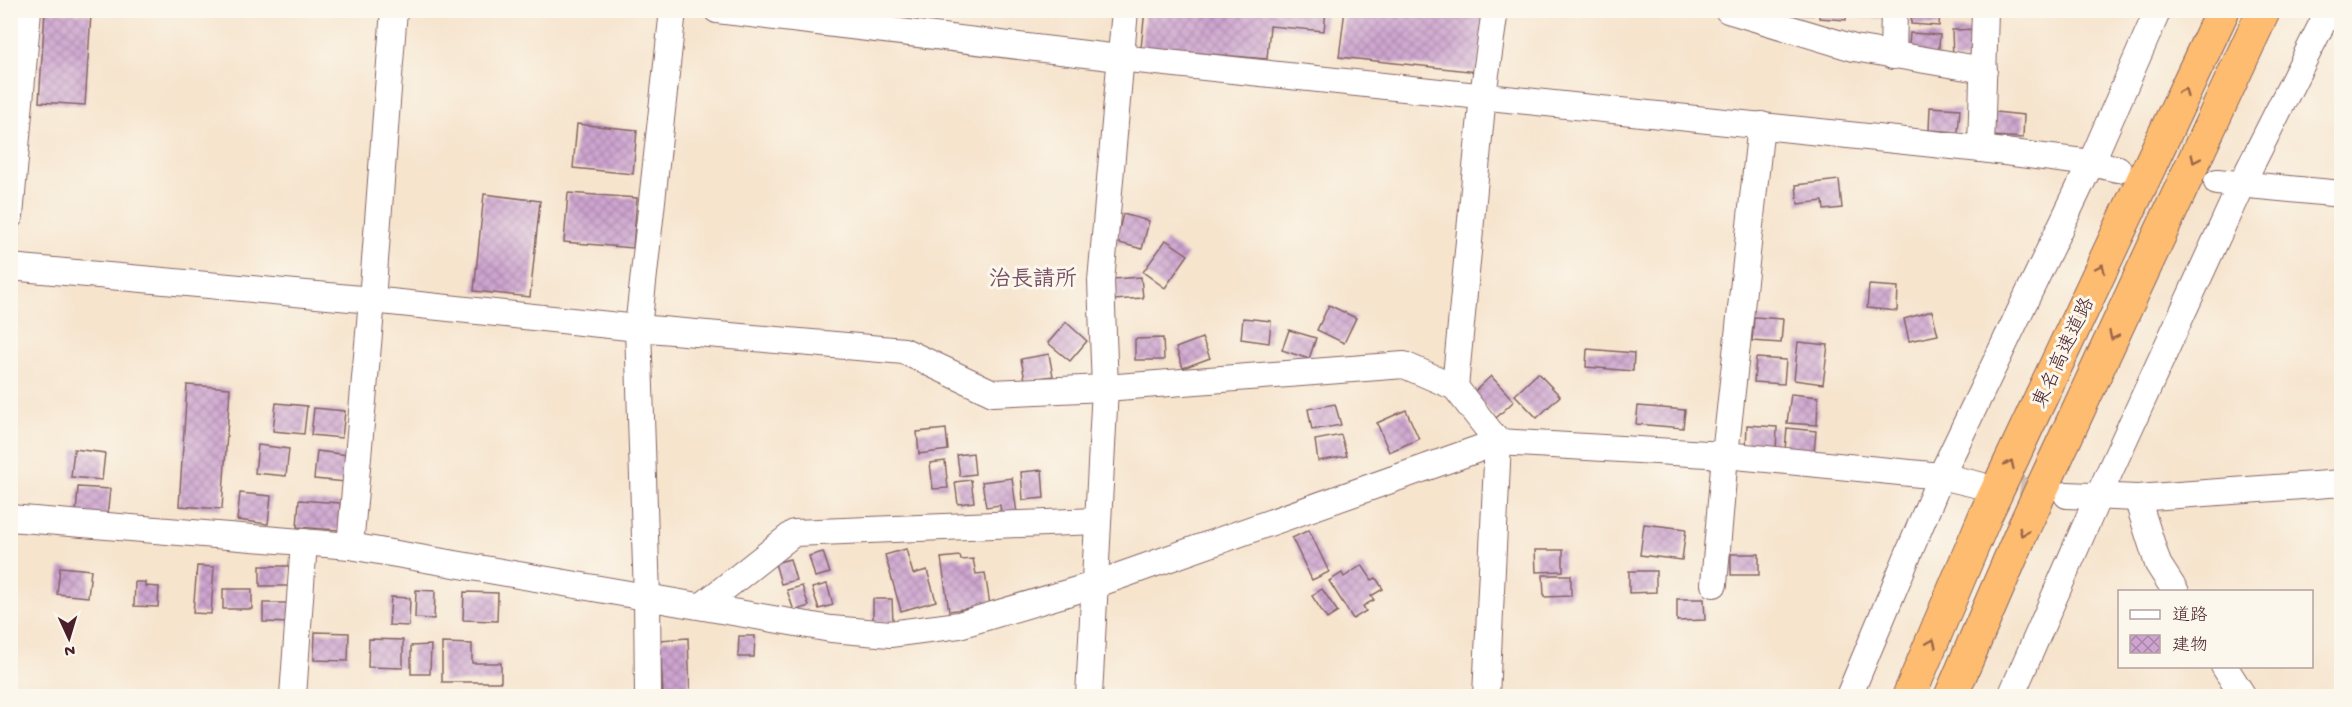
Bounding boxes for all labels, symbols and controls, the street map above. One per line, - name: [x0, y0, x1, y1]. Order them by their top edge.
- one-way arrow: [2177, 87, 2189, 98]
- one-way arrow: [2190, 152, 2202, 163]
- one-way arrow: [2094, 264, 2106, 275]
- district label: 治長請所: [989, 267, 1077, 294]
- street label: 東名高速道路: [2028, 293, 2101, 413]
- one-way arrow: [2108, 329, 2120, 340]
- one-way arrow: [2002, 459, 2014, 470]
- one-way arrow: [2018, 525, 2030, 536]
- legend: [2118, 590, 2313, 668]
- text: 道路: [2172, 605, 2208, 627]
- north arrow: [39, 608, 99, 668]
- text: 建物: [2172, 635, 2208, 657]
- one-way arrow: [1925, 638, 1937, 649]
- text: N: [63, 640, 76, 659]

